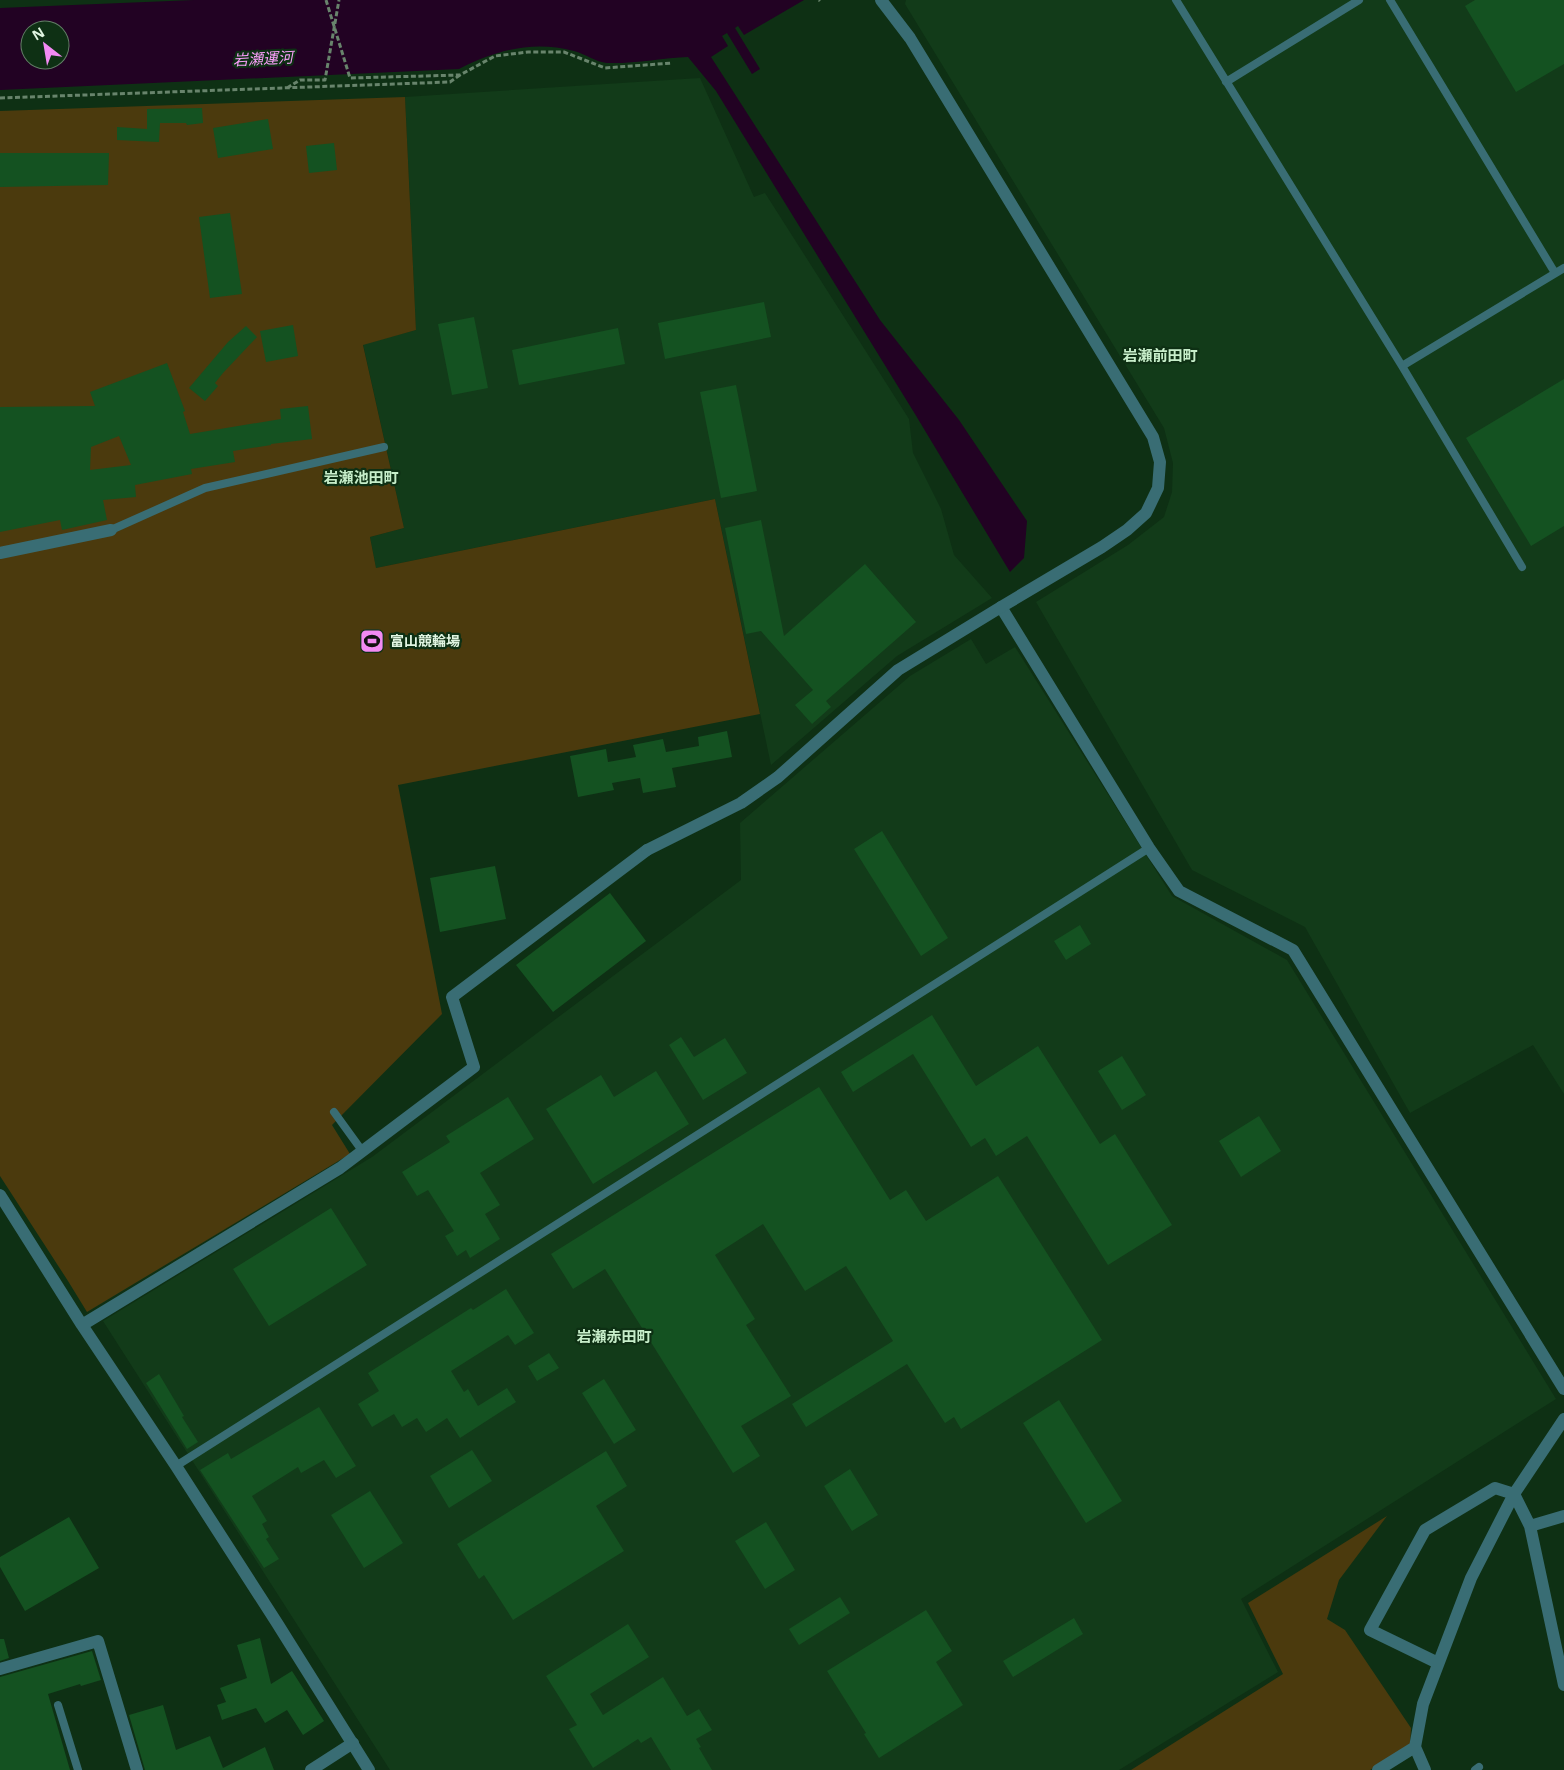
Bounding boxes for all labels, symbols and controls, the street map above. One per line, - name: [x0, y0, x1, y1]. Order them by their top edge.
- north arrow: [20, 20, 70, 70]
- text: N: [28, 22, 48, 45]
- water label: 岩瀬運河: [232, 46, 296, 70]
- district label: 岩瀬前田町: [1122, 345, 1198, 365]
- district label: 岩瀬池田町: [323, 467, 399, 487]
- sports icon: 富山競輪場: [359, 628, 385, 654]
- place label: 富山競輪場: [390, 631, 460, 650]
- district label: 岩瀬赤田町: [576, 1326, 652, 1346]

